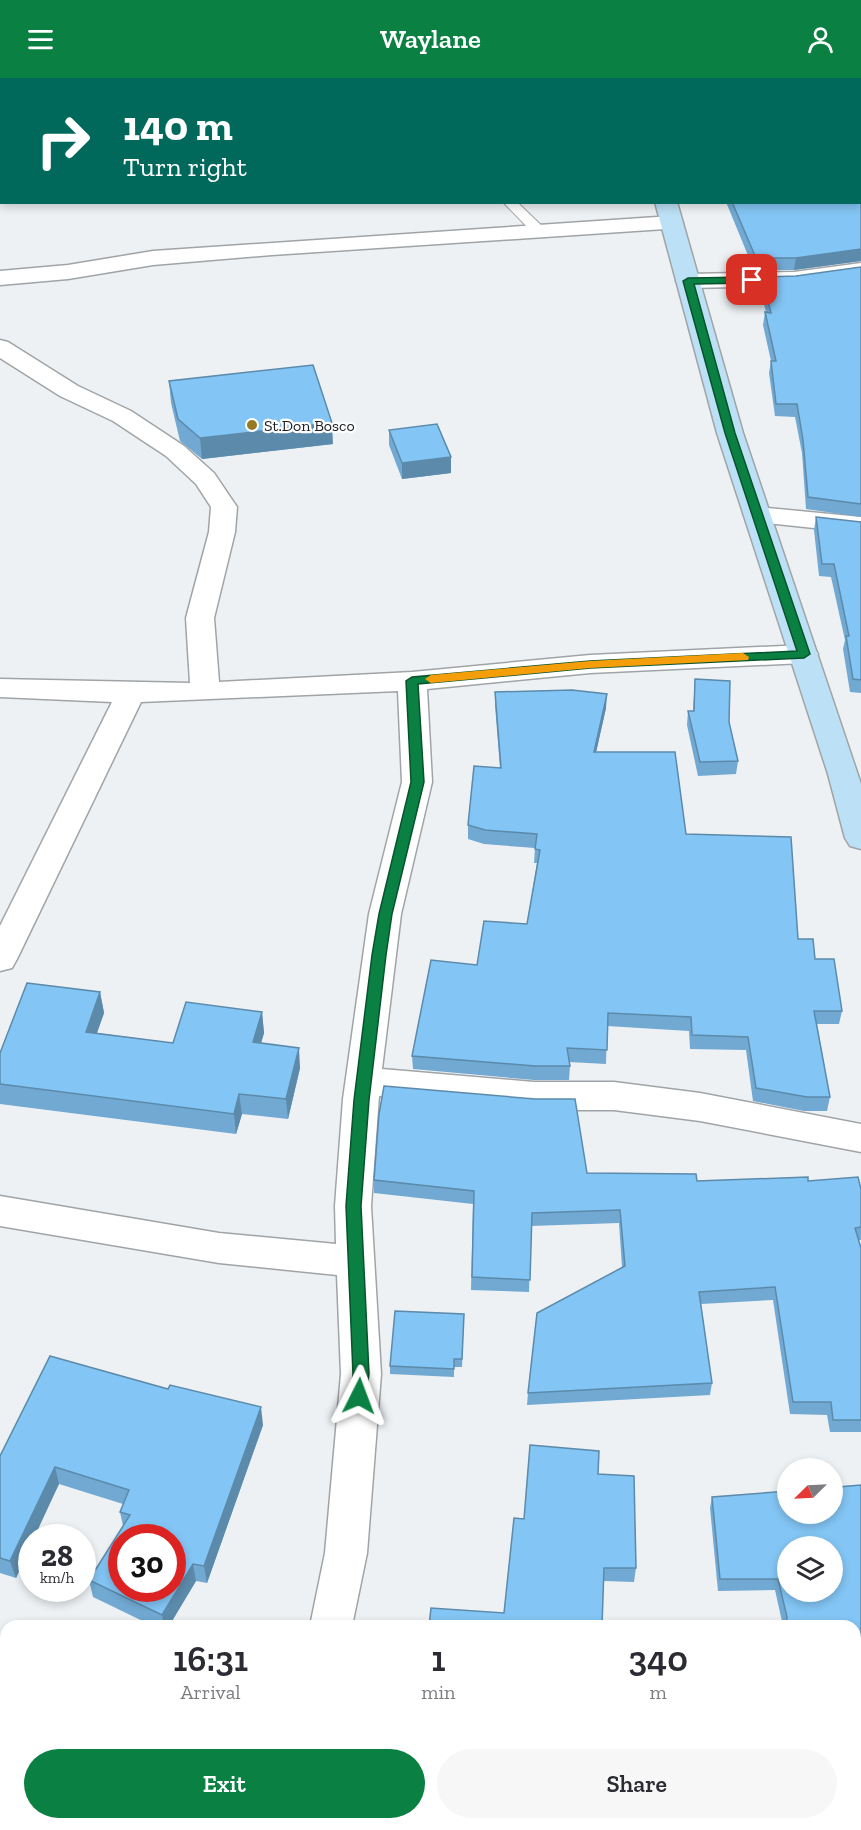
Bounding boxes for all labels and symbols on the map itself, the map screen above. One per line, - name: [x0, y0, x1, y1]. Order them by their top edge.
- pin: [726, 254, 777, 305]
- place label: St.Don Bosco: [264, 416, 355, 435]
- marker: St.Don Bosco: [245, 418, 259, 432]
- position arrow: [327, 1364, 391, 1428]
- north arrow: [777, 1458, 843, 1524]
- speed limit sign: 30: [108, 1524, 186, 1602]

